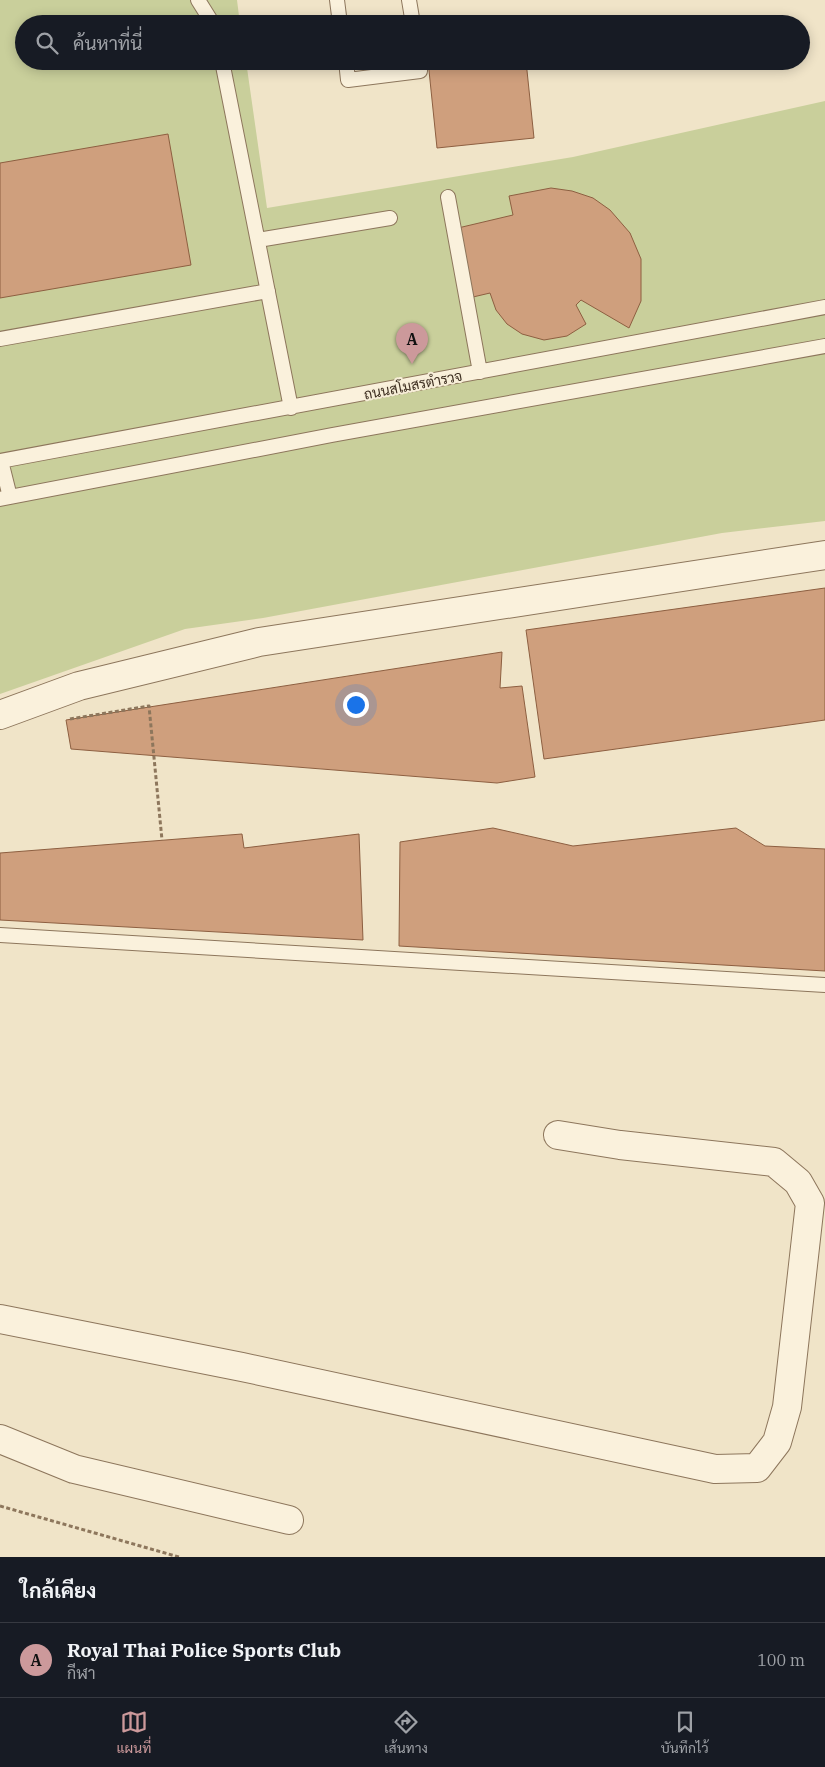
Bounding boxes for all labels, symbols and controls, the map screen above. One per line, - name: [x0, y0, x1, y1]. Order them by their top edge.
- search box: [15, 15, 810, 70]
- icon: search: [33, 29, 61, 57]
- text: ค้นหาที่นี่: [73, 31, 142, 55]
- pin: A: [396, 323, 428, 364]
- street label: ถนนสโมสรตำรวจ: [362, 367, 464, 403]
- your location: [343, 692, 369, 718]
- text: ใกล้เคียง: [20, 1576, 96, 1604]
- text: Royal Thai Police Sports Club: [67, 1638, 341, 1662]
- text: A: [30, 1650, 42, 1670]
- text: 100 m: [757, 1650, 805, 1670]
- text: กีฬา: [67, 1663, 96, 1683]
- tab: แผนที่: [116, 1708, 151, 1757]
- tab: เส้นทาง: [384, 1708, 428, 1757]
- tab: บันทึกไว้: [661, 1708, 709, 1757]

